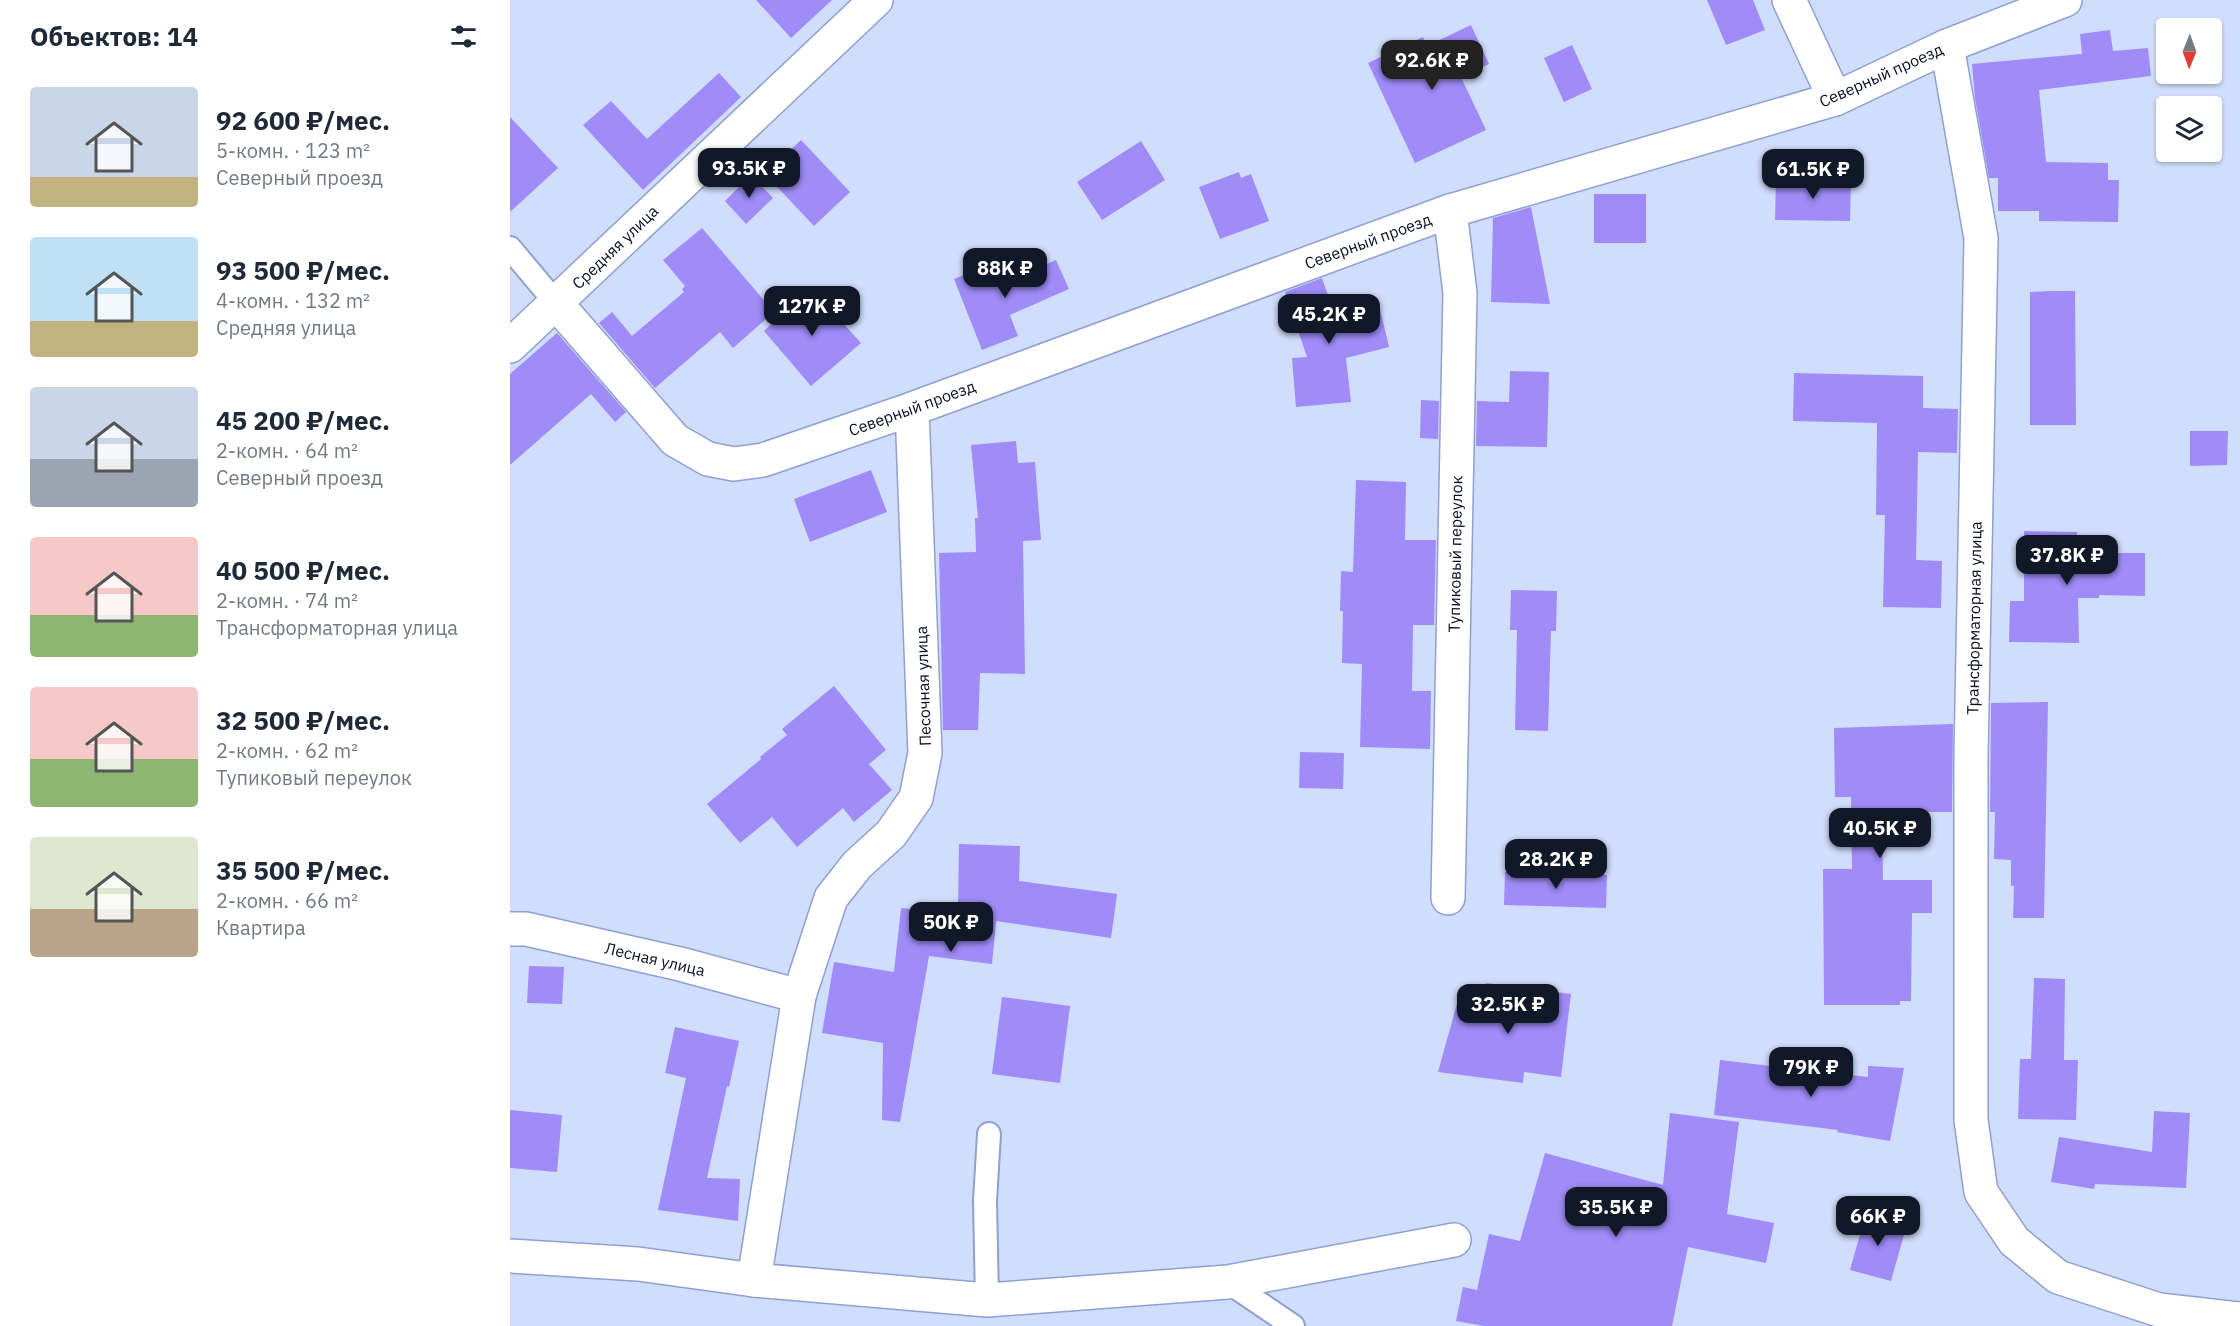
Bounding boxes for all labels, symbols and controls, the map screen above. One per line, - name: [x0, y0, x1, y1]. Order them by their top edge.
- north arrow: [2156, 18, 2222, 84]
- map controls: [2156, 18, 2222, 162]
- text: Объектов: 14: [30, 19, 198, 53]
- icon: filters: [447, 20, 480, 53]
- street label: Северный проезд: [1816, 39, 1947, 111]
- pin: 92.6K ₽: [1377, 40, 1487, 91]
- text: 92.6K ₽: [1395, 46, 1469, 73]
- button: layers: [2156, 96, 2222, 162]
- text: 92 600 ₽/мес.: [216, 103, 390, 137]
- icon: home: [78, 111, 150, 183]
- text: 5-комн. · 123 m²: [216, 137, 370, 164]
- pin: 93.5K ₽: [694, 148, 804, 199]
- pin: 61.5K ₽: [1758, 149, 1868, 200]
- text: 93.5K ₽: [712, 154, 786, 181]
- text: 61.5K ₽: [1776, 155, 1850, 182]
- text: Северный проезд: [216, 164, 383, 191]
- street label: Средняя улица: [568, 201, 663, 293]
- street label: Северный проезд: [1302, 209, 1435, 273]
- pin: 88K ₽: [963, 248, 1047, 299]
- text: 93 500 ₽/мес.: [216, 253, 390, 287]
- text: 88K ₽: [977, 254, 1033, 281]
- icon: home: [78, 261, 150, 333]
- pin: 127K ₽: [763, 286, 861, 337]
- text: 4-комн. · 132 m²: [216, 287, 370, 314]
- text: 127K ₽: [778, 292, 846, 319]
- pin: 45.2K ₽: [1274, 294, 1384, 345]
- text: 45.2K ₽: [1292, 300, 1366, 327]
- text: Средняя улица: [216, 314, 356, 341]
- street label: Северный проезд: [846, 376, 979, 440]
- text: 45 200 ₽/мес.: [216, 403, 390, 437]
- icon: home: [78, 411, 150, 483]
- text: 2-комн. · 64 m²: [216, 437, 358, 464]
- text: Северный проезд: [216, 464, 383, 491]
- street label: Тупиковый переулок: [1444, 475, 1466, 633]
- street label: Трансформаторная улица: [1962, 521, 1986, 715]
- pin: 37.8K ₽: [2012, 535, 2122, 586]
- text: 37.8K ₽: [2030, 541, 2104, 568]
- text: 40 500 ₽/мес.: [216, 553, 390, 587]
- icon: home: [78, 561, 150, 633]
- text: 2-комн. · 74 m²: [216, 587, 358, 614]
- text: Трансформаторная улица: [216, 614, 458, 641]
- street label: Песочная улица: [911, 625, 935, 746]
- text: 32 500 ₽/мес.: [216, 703, 390, 737]
- icon: home: [78, 711, 150, 783]
- text: 2-комн. · 62 m²: [216, 737, 358, 764]
- text: Тупиковый переулок: [216, 764, 412, 791]
- pin: 40.5K ₽: [1825, 808, 1935, 859]
- text: 40.5K ₽: [1843, 814, 1917, 841]
- pin: 28.2K ₽: [1501, 839, 1611, 890]
- text: 28.2K ₽: [1519, 845, 1593, 872]
- text: 35 500 ₽/мес.: [216, 853, 390, 887]
- icon: home: [78, 861, 150, 933]
- text: 2-комн. · 66 m²: [216, 887, 358, 914]
- pin: 50K ₽: [909, 902, 993, 953]
- text: 50K ₽: [923, 908, 979, 935]
- text: Квартира: [216, 914, 306, 941]
- street label: Лесная улица: [603, 938, 708, 980]
- pin: 32.5K ₽: [1453, 984, 1563, 1035]
- text: 32.5K ₽: [1471, 990, 1545, 1017]
- pin: 79K ₽: [1769, 1047, 1853, 1098]
- text: 79K ₽: [1783, 1053, 1839, 1080]
- pin: 35.5K ₽: [1561, 1187, 1671, 1238]
- text: 35.5K ₽: [1579, 1193, 1653, 1220]
- pin: 66K ₽: [1836, 1196, 1920, 1247]
- text: 66K ₽: [1850, 1202, 1906, 1229]

